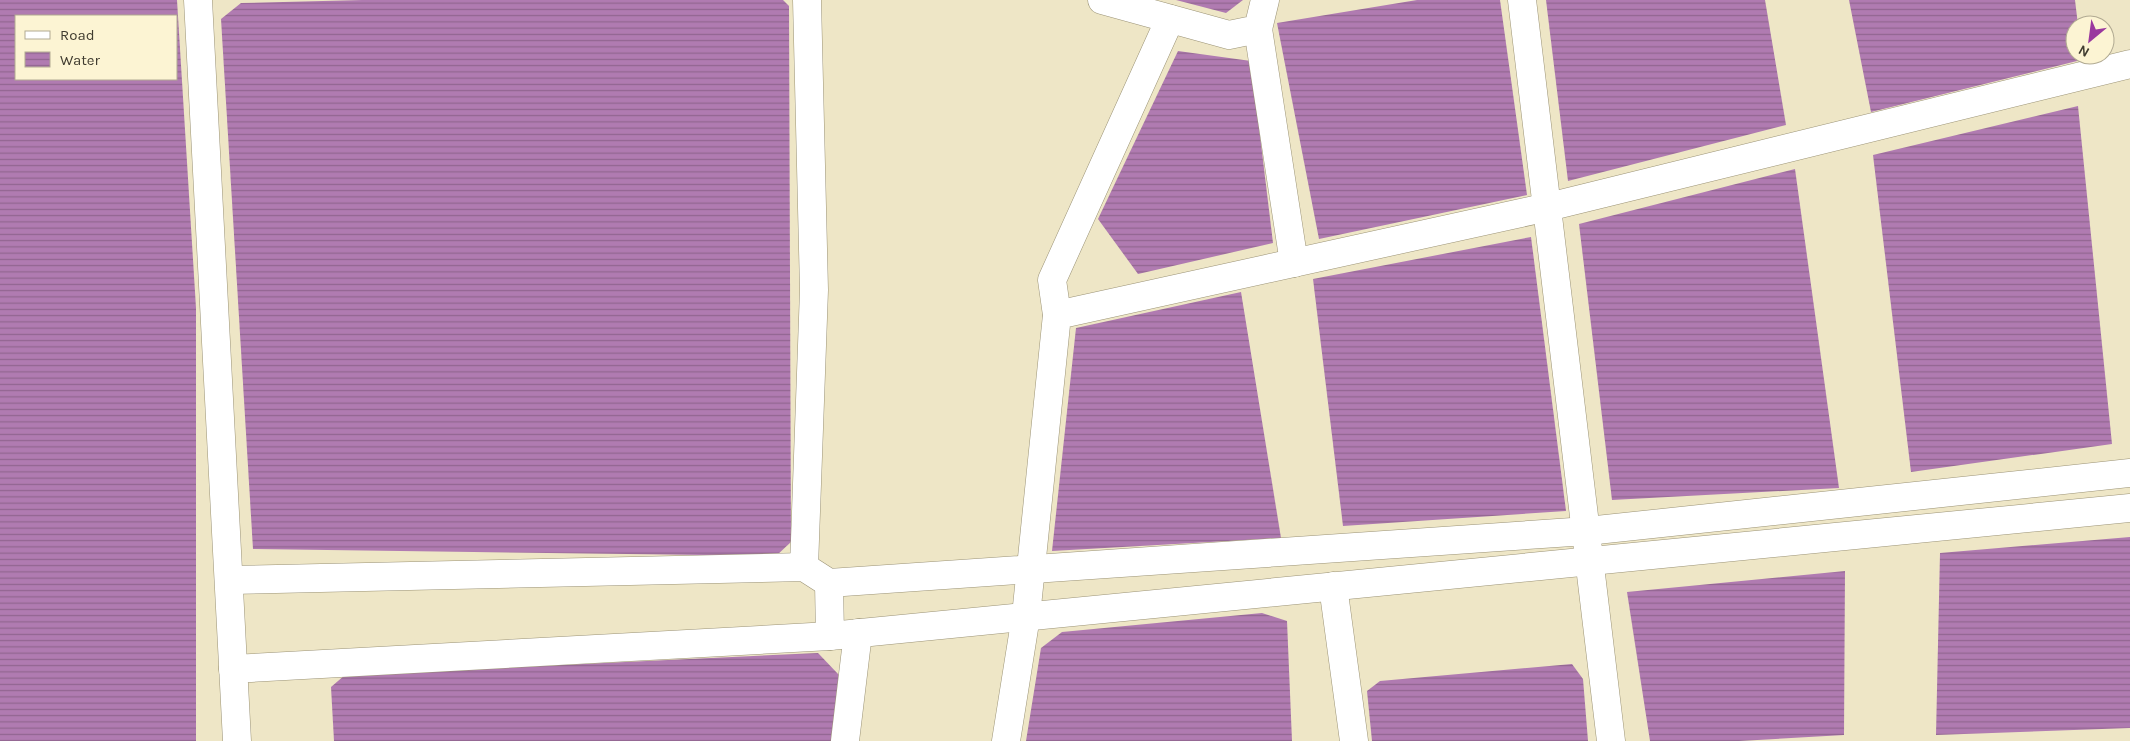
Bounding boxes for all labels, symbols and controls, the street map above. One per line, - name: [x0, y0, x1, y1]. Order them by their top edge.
- legend: [15, 15, 178, 80]
- north arrow: [2065, 15, 2115, 65]
- text: Road: [60, 26, 95, 44]
- text: N: [2075, 41, 2092, 61]
- text: Water: [60, 51, 101, 69]

